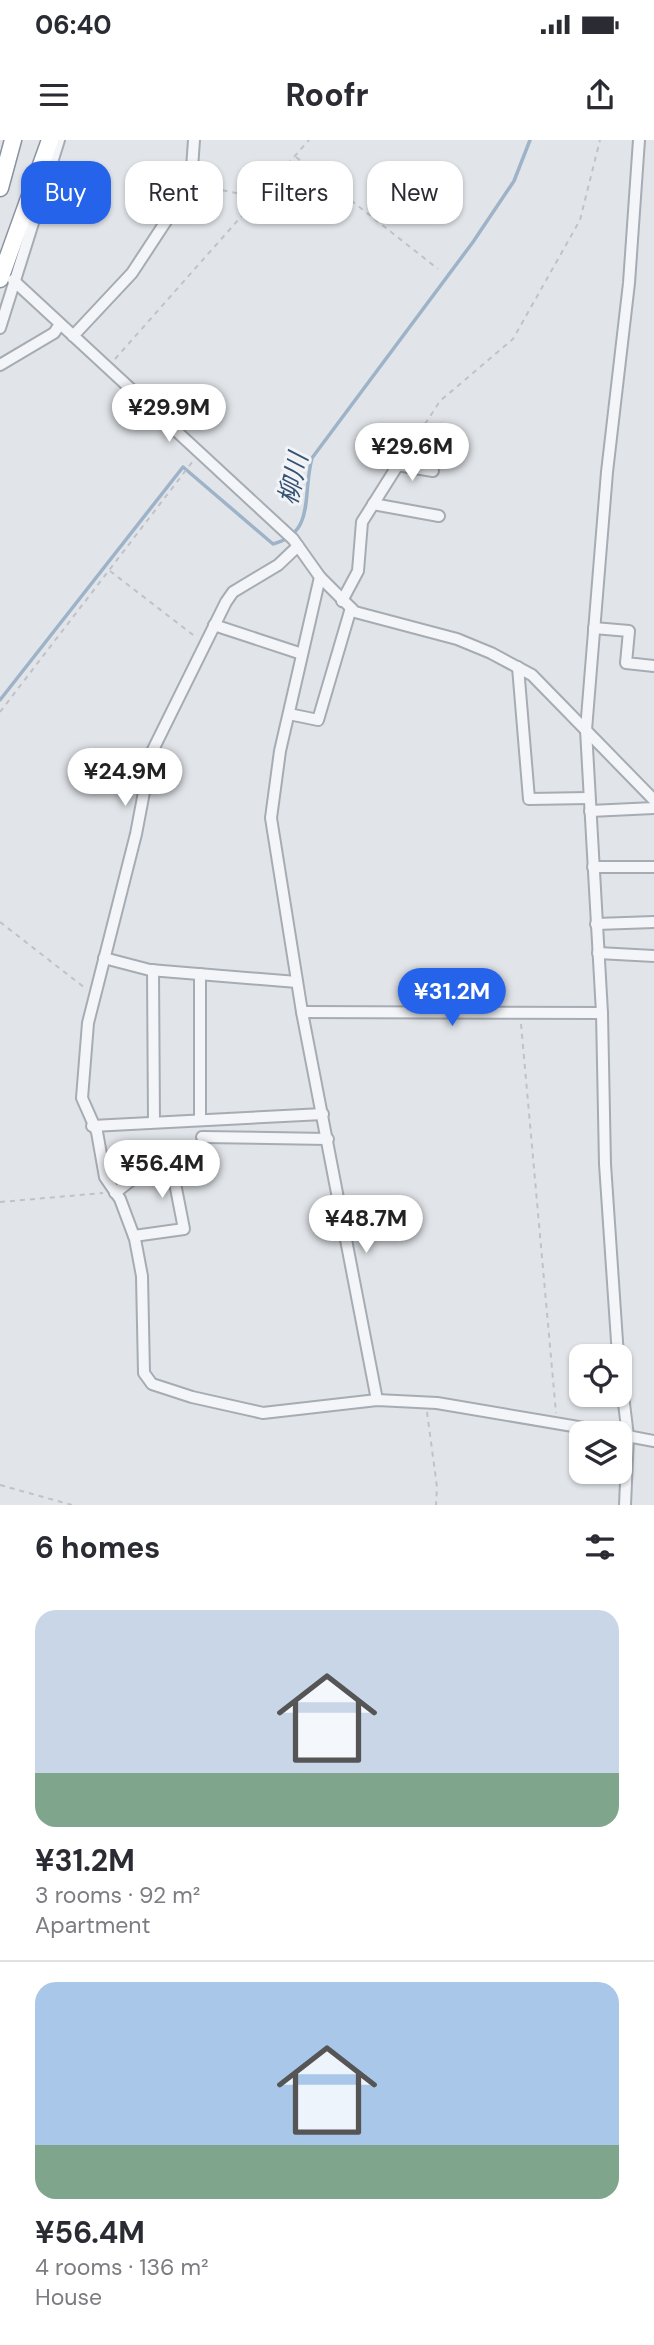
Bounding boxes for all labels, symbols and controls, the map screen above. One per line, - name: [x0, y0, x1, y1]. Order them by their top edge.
- text: 06:40: [35, 8, 112, 42]
- text: Roofr: [285, 74, 369, 116]
- icon: menu: [35, 76, 73, 114]
- icon: share: [581, 76, 619, 114]
- chip: Buy: [21, 161, 111, 224]
- chip: Rent: [125, 161, 223, 224]
- chip: Filters: [237, 161, 353, 224]
- chip: New: [367, 161, 463, 224]
- pin: ¥29.9M: [112, 384, 226, 444]
- text: ¥29.9M: [128, 392, 210, 422]
- pin: ¥29.6M: [355, 424, 469, 483]
- text: ¥29.6M: [371, 431, 453, 461]
- water label: 柳川: [271, 447, 316, 508]
- pin: ¥24.9M: [68, 748, 182, 808]
- text: ¥24.9M: [83, 756, 167, 786]
- pin: ¥31.2M: [395, 968, 509, 1028]
- text: ¥31.2M: [414, 976, 490, 1006]
- pin: ¥56.4M: [105, 1140, 219, 1200]
- text: ¥56.4M: [120, 1148, 204, 1178]
- pin: ¥48.7M: [309, 1196, 423, 1255]
- text: ¥48.7M: [325, 1203, 407, 1233]
- map controls: [569, 1344, 632, 1484]
- button: locate: [569, 1344, 632, 1407]
- button: layers: [569, 1421, 632, 1484]
- text: 6 homes: [35, 1528, 160, 1567]
- icon: filters: [581, 1528, 619, 1566]
- icon: home: [264, 1655, 390, 1781]
- text: ¥31.2M: [35, 1841, 135, 1880]
- text: 3 rooms · 92 m²: [35, 1880, 200, 1910]
- text: Apartment: [35, 1910, 150, 1940]
- icon: home: [264, 2027, 390, 2153]
- text: ¥56.4M: [35, 2213, 145, 2252]
- text: 4 rooms · 136 m²: [35, 2252, 209, 2282]
- text: House: [35, 2282, 102, 2312]

